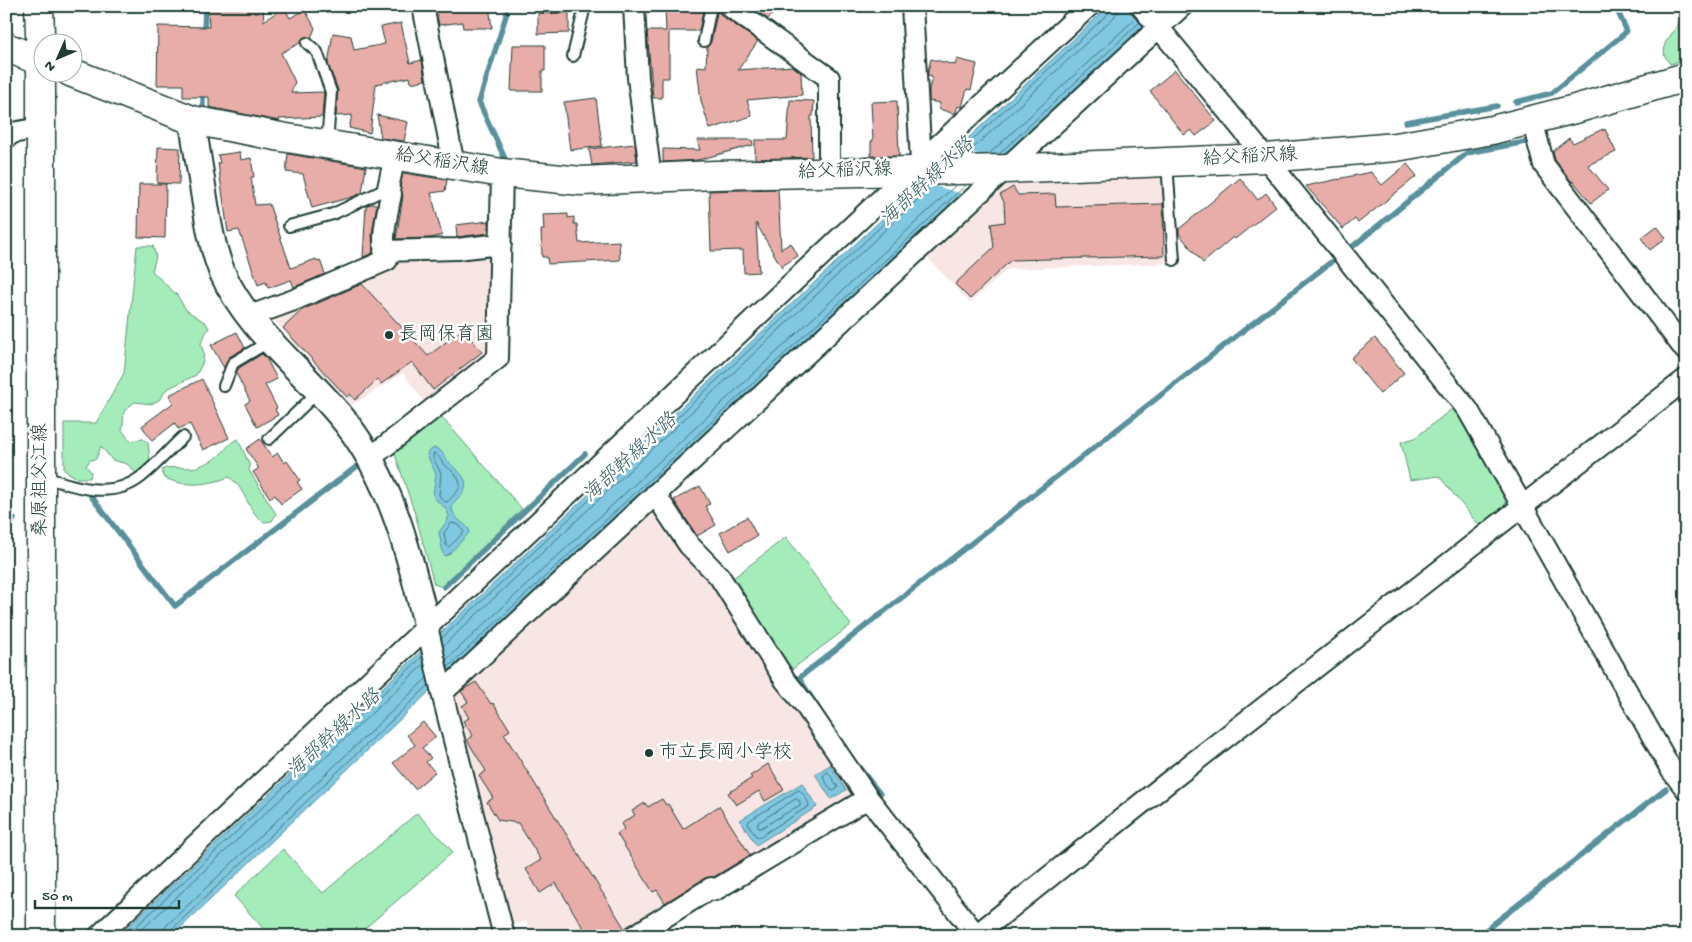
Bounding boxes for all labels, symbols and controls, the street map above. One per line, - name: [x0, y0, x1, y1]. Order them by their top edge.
- north arrow: [32, 32, 82, 82]
- text: N: [41, 56, 60, 75]
- water label: 海部幹線水路: [875, 132, 980, 232]
- street label: 給父稲沢線: [393, 143, 491, 182]
- street label: 給父稲沢線: [1202, 143, 1298, 172]
- street label: 給父稲沢線: [797, 158, 893, 185]
- place label: 長岡保育園: [399, 323, 494, 347]
- marker: 長岡保育園: [383, 329, 395, 341]
- water label: 海部幹線水路: [578, 408, 683, 508]
- street label: 桑原祖父江線: [29, 423, 53, 537]
- water label: 海部幹線水路: [282, 684, 387, 784]
- place label: 市立長岡小学校: [659, 741, 792, 765]
- marker: 市立長岡小学校: [643, 747, 655, 759]
- scale bar: [35, 877, 179, 909]
- text: 50 m: [42, 888, 73, 906]

